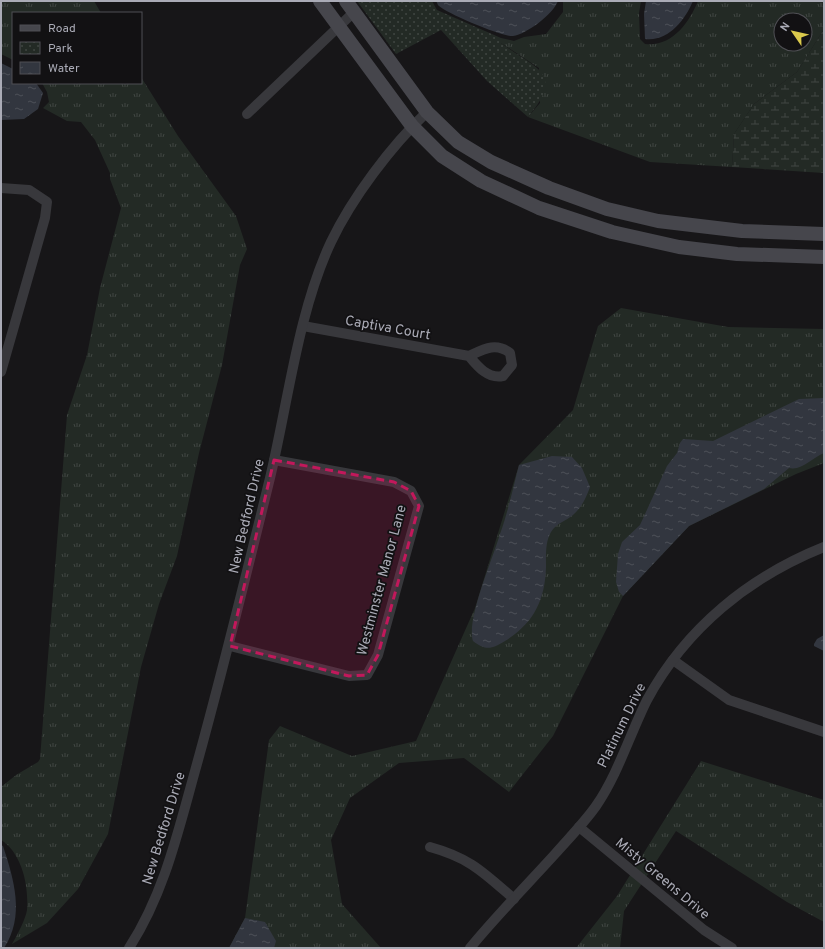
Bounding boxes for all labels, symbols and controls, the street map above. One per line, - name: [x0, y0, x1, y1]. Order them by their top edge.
- legend: [12, 12, 142, 84]
- north arrow: [773, 12, 813, 52]
- text: N: [778, 20, 794, 34]
- text: Road: [48, 21, 76, 37]
- text: Park: [48, 41, 73, 57]
- text: Water: [48, 61, 80, 77]
- street label: Captiva Court: [344, 313, 432, 344]
- street label: New Bedford Drive: [226, 457, 269, 575]
- street label: Westminster Manor Lane: [354, 503, 411, 658]
- street label: Platinum Drive: [594, 680, 650, 771]
- street label: New Bedford Drive: [139, 770, 190, 887]
- street label: Misty Greens Drive: [611, 835, 713, 924]

